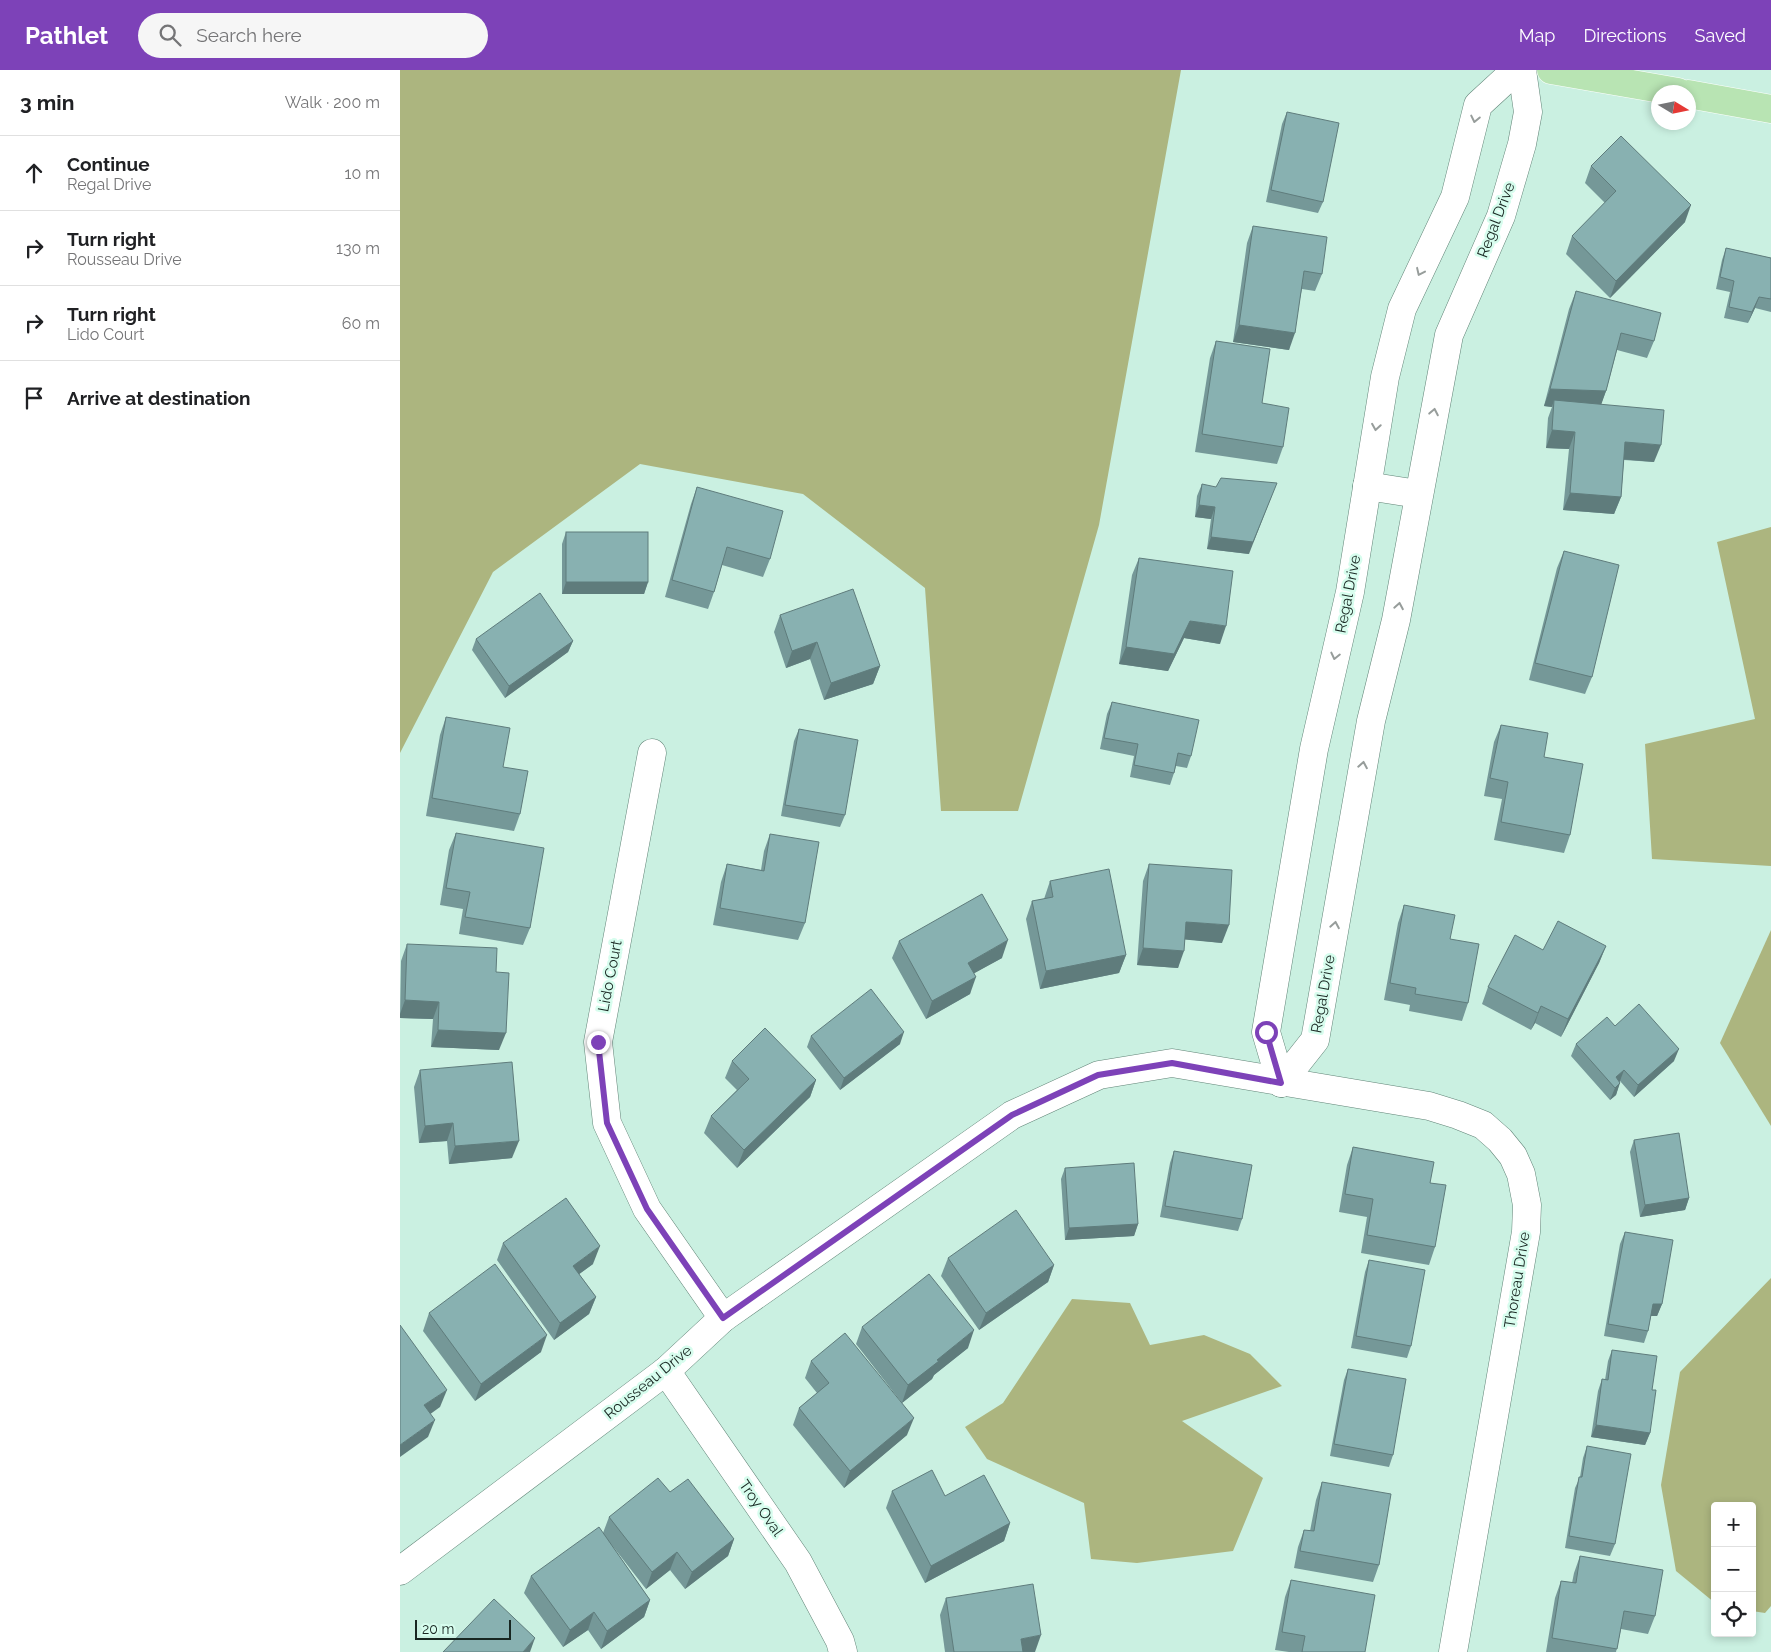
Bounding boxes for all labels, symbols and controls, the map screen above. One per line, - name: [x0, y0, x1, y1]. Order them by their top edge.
- search box: [138, 13, 488, 58]
- text: Pathlet: [25, 21, 108, 50]
- icon: search: [156, 21, 184, 49]
- text: Search here: [196, 24, 302, 46]
- text: Map: [1519, 25, 1555, 46]
- text: Directions: [1583, 25, 1667, 46]
- text: Saved: [1695, 25, 1746, 46]
- north arrow: [1651, 85, 1696, 130]
- text: 3 min: [20, 90, 74, 115]
- text: Walk · 200 m: [285, 93, 380, 112]
- one-way arrow: [1470, 115, 1480, 124]
- text: Continue: [67, 153, 150, 175]
- icon: ahead: [20, 159, 48, 187]
- text: 10 m: [345, 164, 380, 183]
- text: Regal Drive: [67, 175, 151, 194]
- street label: Regal Drive: [1473, 180, 1519, 260]
- text: Turn right: [67, 228, 156, 250]
- icon: right: [20, 234, 48, 262]
- text: 130 m: [336, 239, 380, 258]
- text: Rousseau Drive: [67, 250, 182, 269]
- one-way arrow: [1416, 266, 1426, 275]
- text: Turn right: [67, 303, 156, 325]
- icon: right: [20, 309, 48, 337]
- text: 60 m: [342, 314, 380, 333]
- text: Lido Court: [67, 325, 144, 344]
- icon: arrive: [20, 384, 48, 412]
- text: Arrive at destination: [67, 387, 251, 409]
- one-way arrow: [1429, 408, 1439, 416]
- one-way arrow: [1372, 423, 1382, 432]
- street label: Regal Drive: [1332, 553, 1364, 635]
- one-way arrow: [1393, 602, 1403, 611]
- one-way arrow: [1330, 651, 1341, 660]
- one-way arrow: [1358, 760, 1368, 769]
- one-way arrow: [1330, 920, 1340, 929]
- street label: Lido Court: [594, 939, 626, 1013]
- street label: Regal Drive: [1307, 953, 1339, 1034]
- route start: [1255, 1021, 1278, 1044]
- route end: [587, 1031, 610, 1054]
- street label: Thoreau Drive: [1500, 1230, 1534, 1329]
- street label: Rousseau Drive: [601, 1341, 696, 1423]
- street label: Troy Oval: [735, 1476, 787, 1540]
- map controls: [1711, 1502, 1756, 1637]
- button: +: [1711, 1502, 1756, 1547]
- button: −: [1711, 1547, 1756, 1592]
- button: locate: [1711, 1592, 1756, 1637]
- scale bar: [415, 1617, 511, 1640]
- text: 20 m: [422, 1621, 454, 1637]

